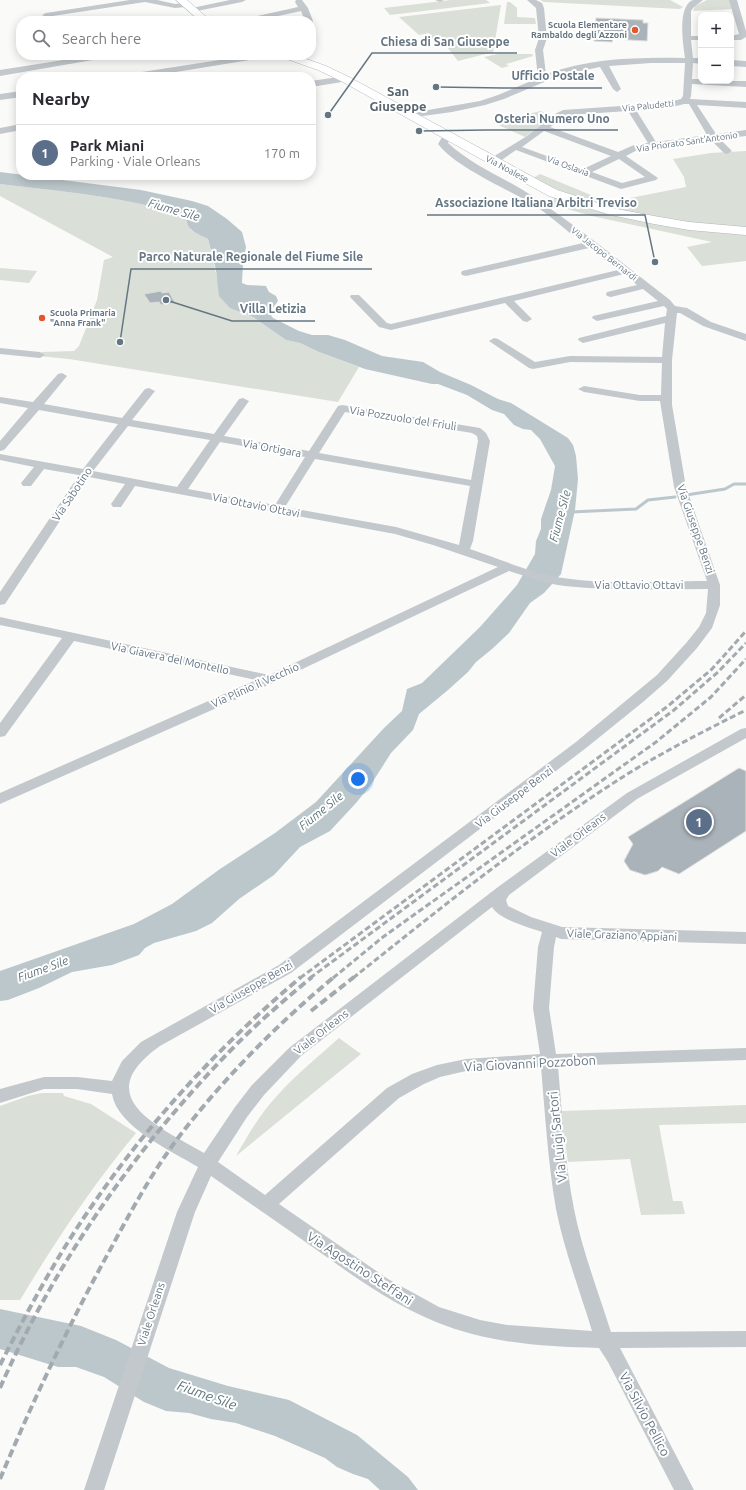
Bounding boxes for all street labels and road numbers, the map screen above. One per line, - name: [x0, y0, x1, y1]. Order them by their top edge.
- street label: Via Paludetti: [622, 98, 674, 114]
- street label: Via Priorato Sant'Antonio: [636, 130, 738, 154]
- street label: Via Noalese: [484, 153, 530, 185]
- street label: Via Oslavia: [546, 154, 590, 178]
- street label: Via Jacopo Bernardi: [569, 225, 639, 283]
- street label: Via Pozzuolo del Friuli: [349, 404, 457, 432]
- street label: Via Ortigara: [242, 437, 302, 459]
- street label: Via Sabotino: [50, 465, 94, 523]
- street label: Via Giuseppe Benzi: [675, 483, 717, 575]
- street label: Via Ottavio Ottavi: [211, 491, 301, 519]
- street label: Via Ottavio Ottavi: [595, 579, 683, 591]
- street label: Via Giavera del Montello: [110, 640, 230, 676]
- street label: Via Plinio il Vecchio: [209, 660, 301, 710]
- street label: Via Giuseppe Benzi: [473, 764, 555, 830]
- street label: Viale Orleans: [548, 810, 608, 860]
- street label: Viale Graziano Appiani: [567, 927, 677, 943]
- street label: Via Giuseppe Benzi: [207, 958, 295, 1016]
- street label: Viale Orleans: [291, 1007, 351, 1057]
- street label: Via Giovanni Pozzobon: [464, 1053, 596, 1073]
- street label: Via Luigi Sartori: [545, 1091, 569, 1183]
- street label: Via Agostino Steffani: [305, 1229, 415, 1307]
- street label: Viale Orleans: [135, 1281, 167, 1347]
- street label: Via Silvio Pellico: [617, 1370, 673, 1458]

